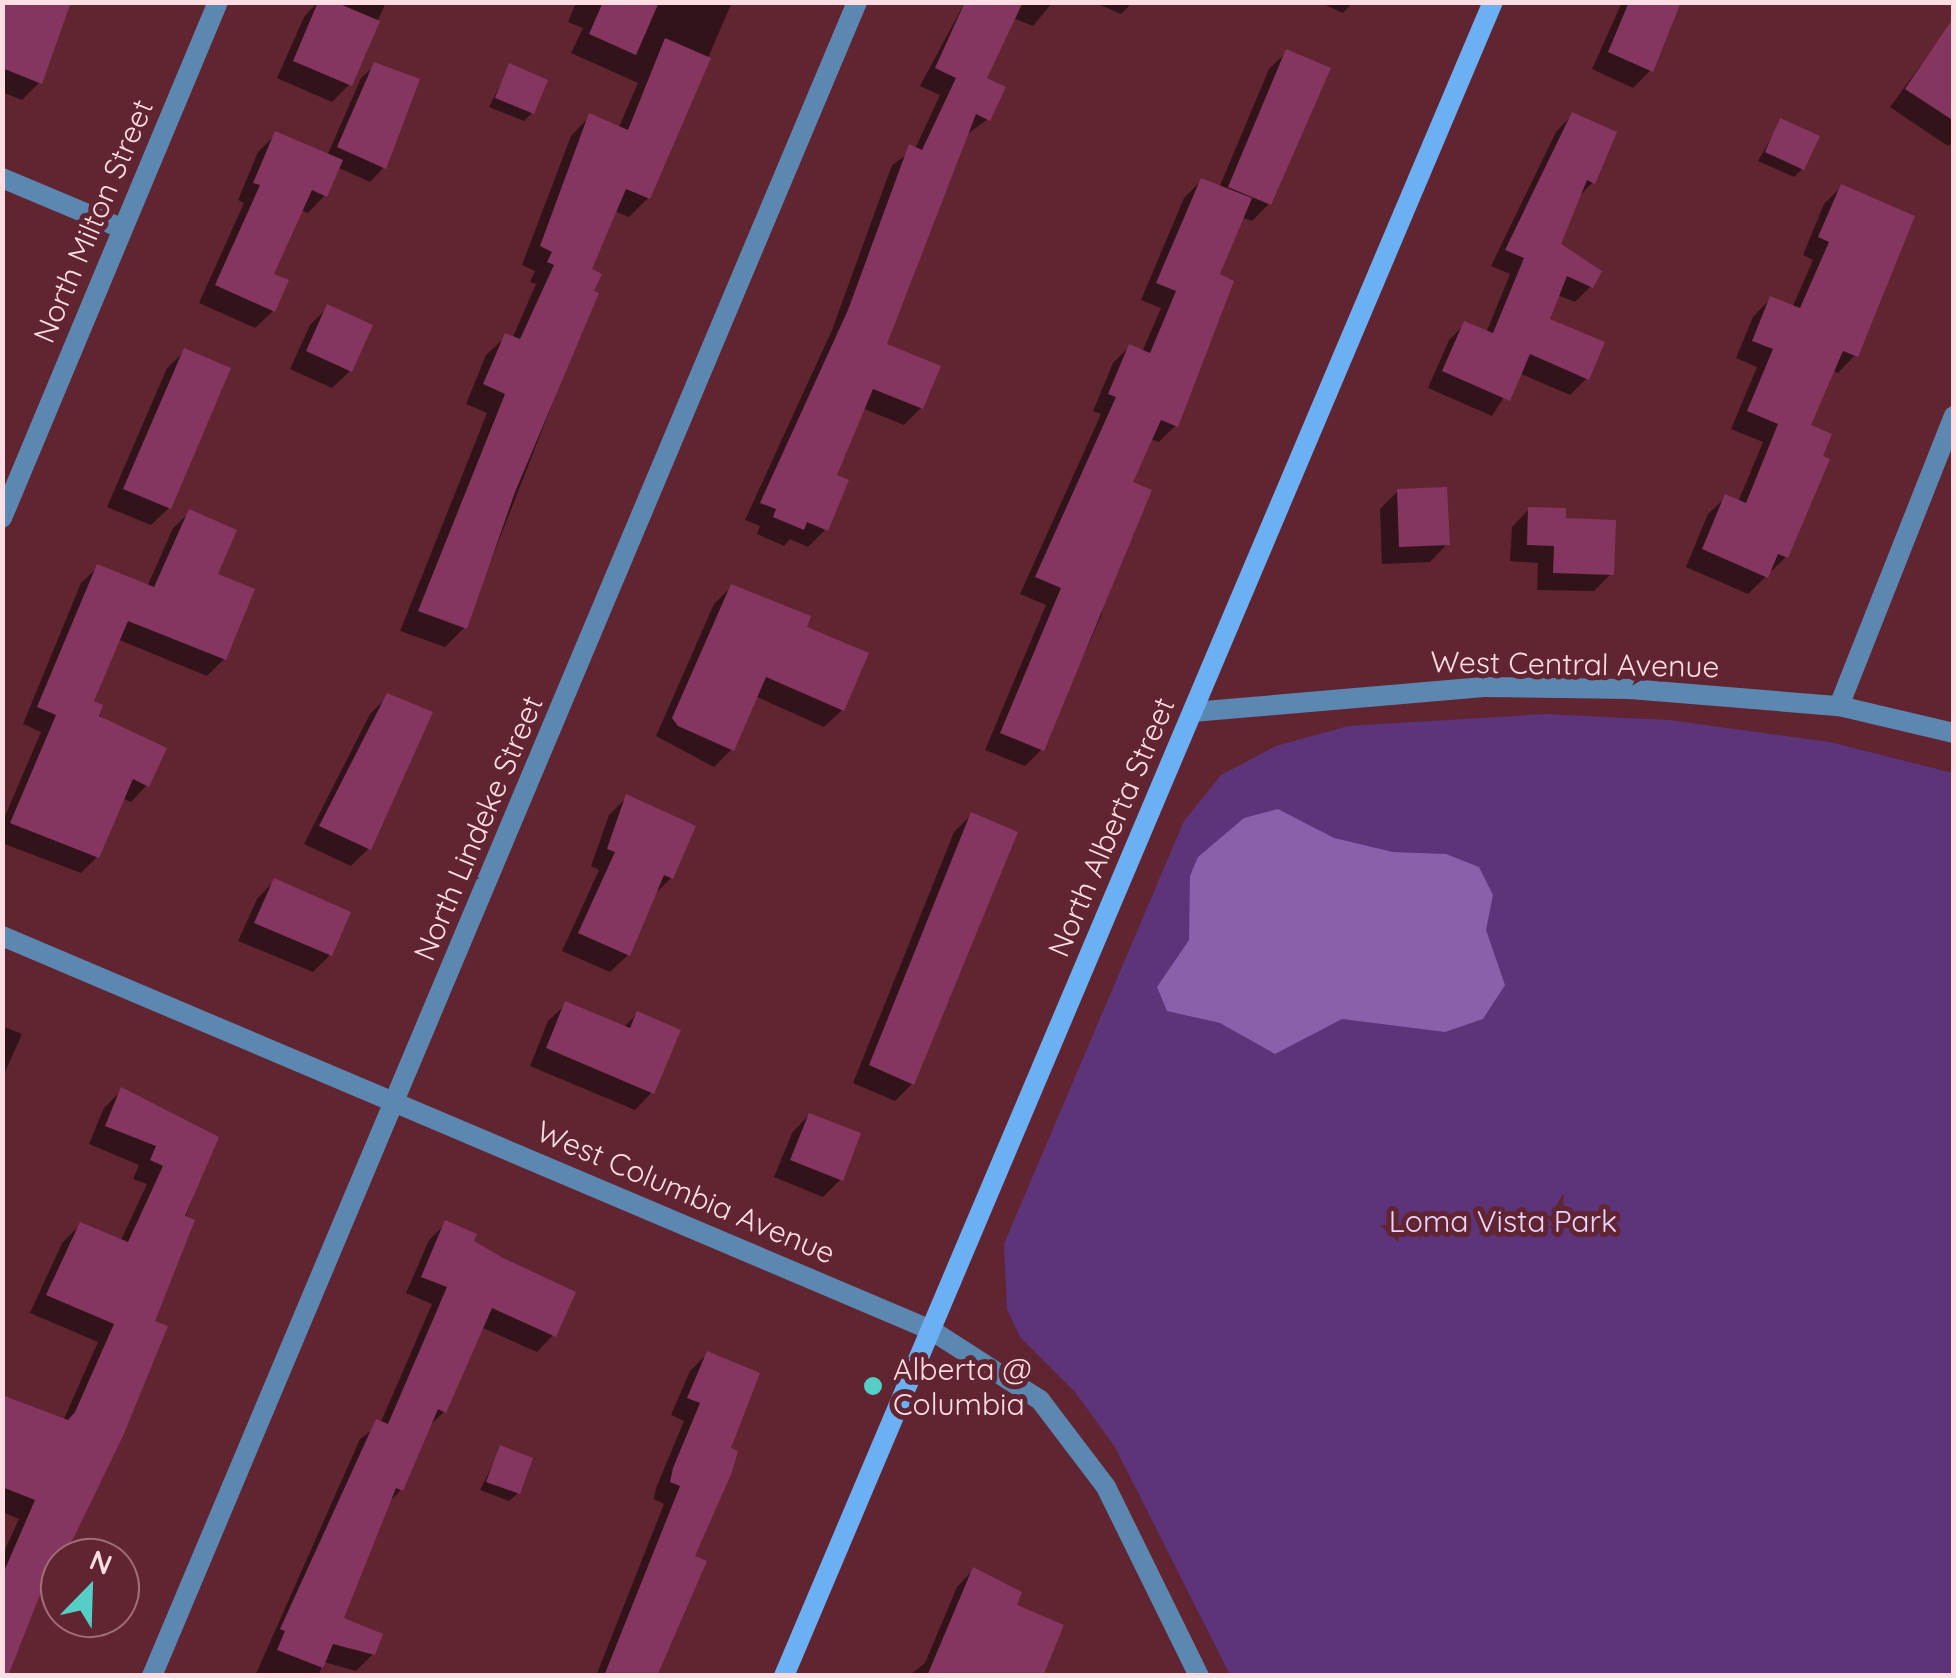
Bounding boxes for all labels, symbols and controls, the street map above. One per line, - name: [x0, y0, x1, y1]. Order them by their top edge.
- street label: North Milton Street: [26, 94, 160, 348]
- street label: West Central Avenue: [1430, 643, 1720, 685]
- street label: North Lindeke Street: [406, 690, 550, 966]
- street label: North Alberta Street: [1040, 692, 1182, 962]
- street label: West Columbia Avenue: [532, 1113, 840, 1271]
- park label: Loma Vista Park: [1389, 1203, 1617, 1239]
- place label: Alberta @ Columbia: [893, 1351, 1032, 1422]
- marker: Alberta @ Columbia: [862, 1375, 884, 1397]
- north arrow: [40, 1538, 140, 1638]
- text: N: [85, 1542, 117, 1582]

